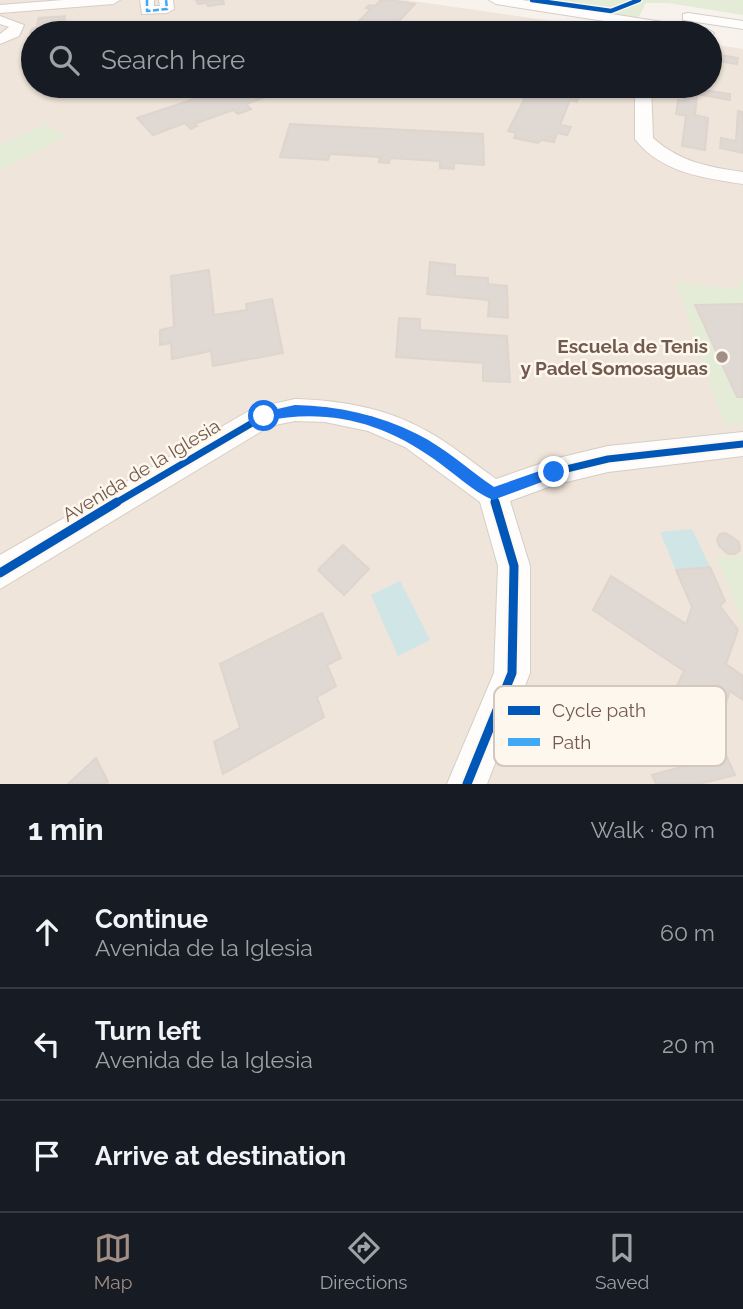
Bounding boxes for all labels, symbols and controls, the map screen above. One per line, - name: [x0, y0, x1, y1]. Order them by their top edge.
- search box: [21, 21, 722, 98]
- icon: search: [45, 41, 83, 79]
- text: Search here: [101, 45, 245, 75]
- place label: Escuela de Tenis y Padel Somosaguas: [520, 335, 708, 379]
- marker: Escuela de Tenis y Padel Somosaguas: [714, 349, 730, 365]
- route start: [248, 400, 279, 431]
- street label: Avenida de la Iglesia: [58, 414, 224, 526]
- route end: [538, 456, 569, 487]
- legend: [494, 686, 726, 766]
- text: Cycle path: [552, 699, 646, 721]
- text: Path: [552, 731, 591, 753]
- text: 1 min: [28, 812, 104, 847]
- text: Walk · 80 m: [590, 816, 715, 843]
- text: Continue: [95, 904, 208, 934]
- icon: ahead: [28, 913, 66, 951]
- text: 60 m: [660, 919, 715, 946]
- text: Avenida de la Iglesia: [95, 934, 313, 961]
- text: Turn left: [95, 1016, 201, 1046]
- icon: left: [28, 1025, 66, 1063]
- text: 20 m: [662, 1031, 715, 1058]
- text: Avenida de la Iglesia: [95, 1046, 313, 1073]
- icon: arrive: [28, 1137, 66, 1175]
- text: Arrive at destination: [95, 1141, 346, 1171]
- tab: Map: [94, 1229, 132, 1293]
- tab: Directions: [320, 1229, 408, 1293]
- tab: Saved: [595, 1229, 649, 1293]

